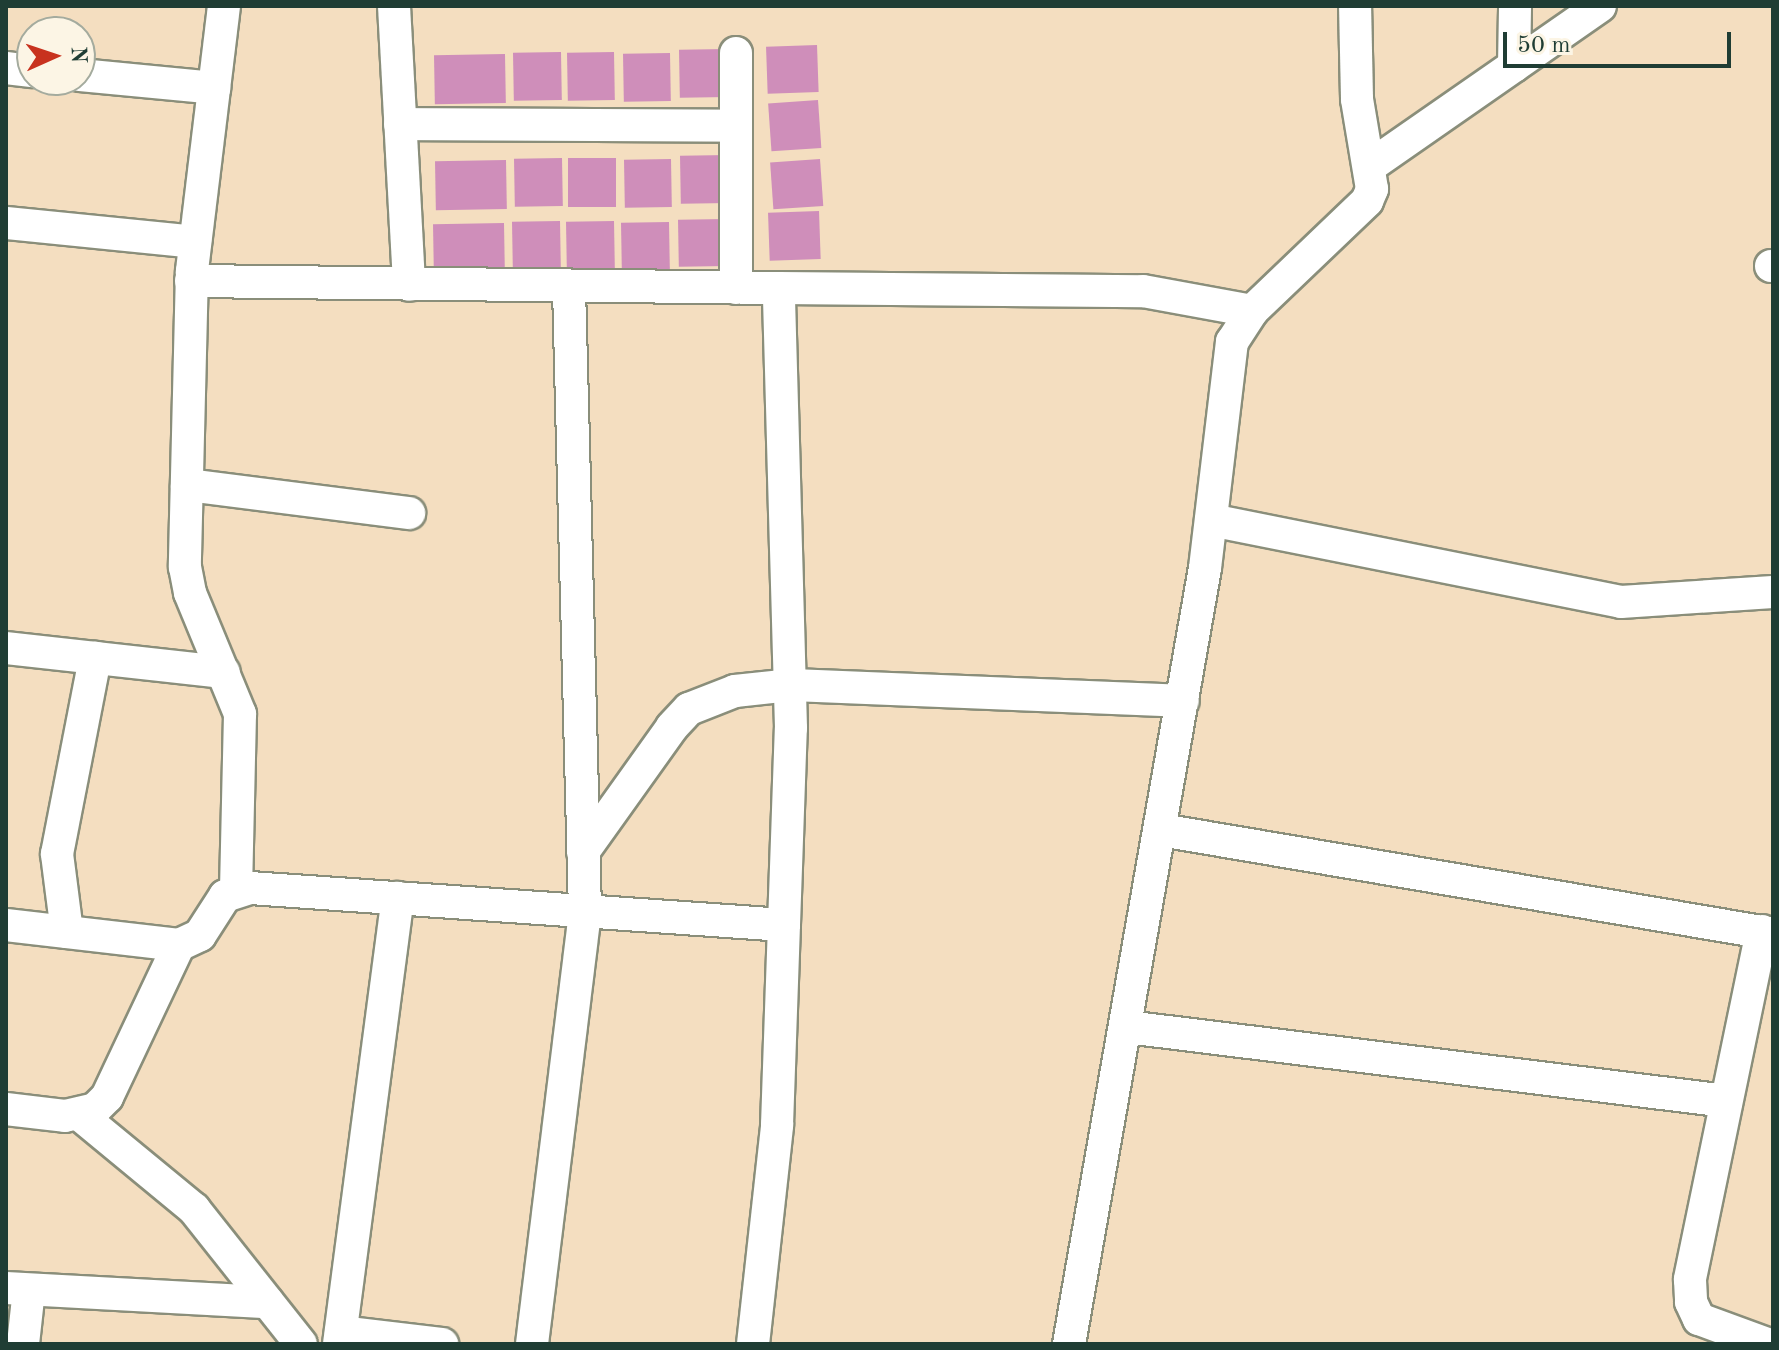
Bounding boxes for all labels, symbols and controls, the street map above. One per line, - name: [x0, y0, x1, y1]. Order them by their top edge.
- north arrow: [16, 16, 96, 96]
- scale bar: [1507, 16, 1735, 66]
- text: 50 m: [1517, 34, 1571, 58]
- text: N: [67, 46, 89, 64]

